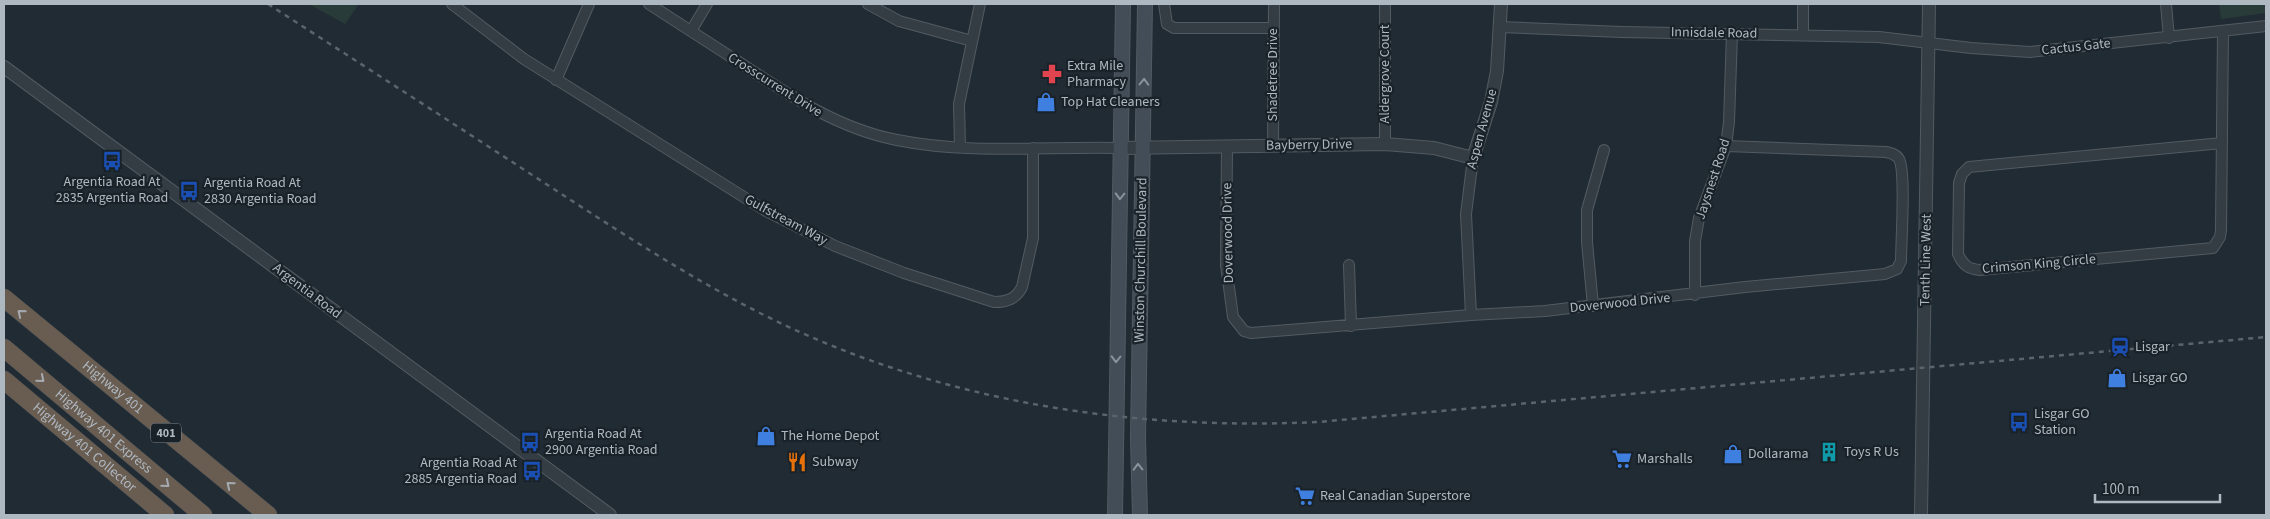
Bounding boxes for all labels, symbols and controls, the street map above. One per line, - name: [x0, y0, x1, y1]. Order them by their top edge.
- street label: Innisdale Road: [1671, 22, 1757, 44]
- street label: Aldergrove Court: [1375, 24, 1395, 123]
- street label: Shadetree Drive: [1263, 28, 1283, 122]
- street label: Cactus Gate: [2040, 33, 2112, 61]
- street label: Crosscurrent Drive: [724, 48, 826, 122]
- place label: Extra Mile Pharmacy: [1067, 56, 1127, 92]
- pharmacy icon: Extra Mile Pharmacy: [1041, 63, 1063, 85]
- one-way arrow: [1139, 77, 1149, 85]
- street label: Aspen Avenue: [1462, 87, 1502, 171]
- shop icon: Top Hat Cleaners: [1035, 91, 1057, 113]
- place label: Top Hat Cleaners: [1061, 92, 1160, 112]
- street label: Bayberry Drive: [1266, 134, 1352, 156]
- street label: Jaysnest Road: [1691, 136, 1735, 222]
- bus stop icon: Argentia Road At 2835 Argentia Road: [101, 150, 123, 172]
- place label: Argentia Road At 2835 Argentia Road: [56, 172, 168, 208]
- place label: Argentia Road At 2830 Argentia Road: [204, 173, 317, 209]
- street label: Winston Churchill Boulevard: [1130, 177, 1152, 343]
- bus stop icon: Argentia Road At 2830 Argentia Road: [178, 180, 200, 202]
- street label: Doverwood Drive: [1217, 182, 1239, 284]
- street label: Gulfstream Way: [741, 190, 831, 251]
- one-way arrow: [1114, 193, 1125, 201]
- street label: Tenth Line West: [1915, 213, 1937, 306]
- street label: Crimson King Circle: [1981, 249, 2097, 279]
- street label: Argentia Road: [268, 258, 346, 324]
- street label: Doverwood Drive: [1569, 288, 1671, 318]
- one-way arrow: [18, 310, 27, 318]
- station icon: Lisgar: [2109, 336, 2131, 358]
- place label: Lisgar: [2135, 337, 2170, 357]
- one-way arrow: [1111, 355, 1122, 363]
- street label: Highway 401: [78, 356, 148, 419]
- shop icon: Lisgar GO: [2106, 367, 2128, 389]
- place label: Lisgar GO: [2132, 368, 2188, 388]
- one-way arrow: [35, 374, 44, 382]
- street label: Highway 401 Express: [51, 385, 157, 478]
- street label: Highway 401 Collector: [28, 398, 141, 497]
- place label: Lisgar GO Station: [2034, 404, 2090, 440]
- bus stop icon: Lisgar GO Station: [2008, 411, 2030, 433]
- road number: 401: [151, 423, 181, 442]
- place label: Argentia Road At 2900 Argentia Road: [545, 424, 658, 460]
- shop icon: The Home Depot: [755, 425, 777, 447]
- place label: The Home Depot: [781, 426, 880, 446]
- bus stop icon: Argentia Road At 2900 Argentia Road: [519, 431, 541, 453]
- building icon: Toys R Us: [1818, 441, 1840, 463]
- place label: Toys R Us: [1844, 442, 1899, 462]
- shop icon: Dollarama: [1722, 443, 1744, 465]
- place label: Dollarama: [1748, 444, 1809, 464]
- supermarket icon: Marshalls: [1611, 448, 1633, 470]
- place label: Marshalls: [1637, 449, 1693, 469]
- restaurant icon: Subway: [786, 451, 808, 473]
- place label: Subway: [812, 452, 859, 472]
- place label: Argentia Road At 2885 Argentia Road: [405, 453, 517, 489]
- bus stop icon: Argentia Road At 2885 Argentia Road: [521, 460, 543, 482]
- one-way arrow: [1133, 462, 1143, 470]
- scale bar: [2095, 472, 2220, 504]
- one-way arrow: [160, 478, 169, 487]
- text: 100 m: [2102, 479, 2140, 500]
- one-way arrow: [227, 482, 236, 490]
- supermarket icon: Real Canadian Superstore: [1294, 485, 1316, 507]
- place label: Real Canadian Superstore: [1320, 486, 1471, 506]

